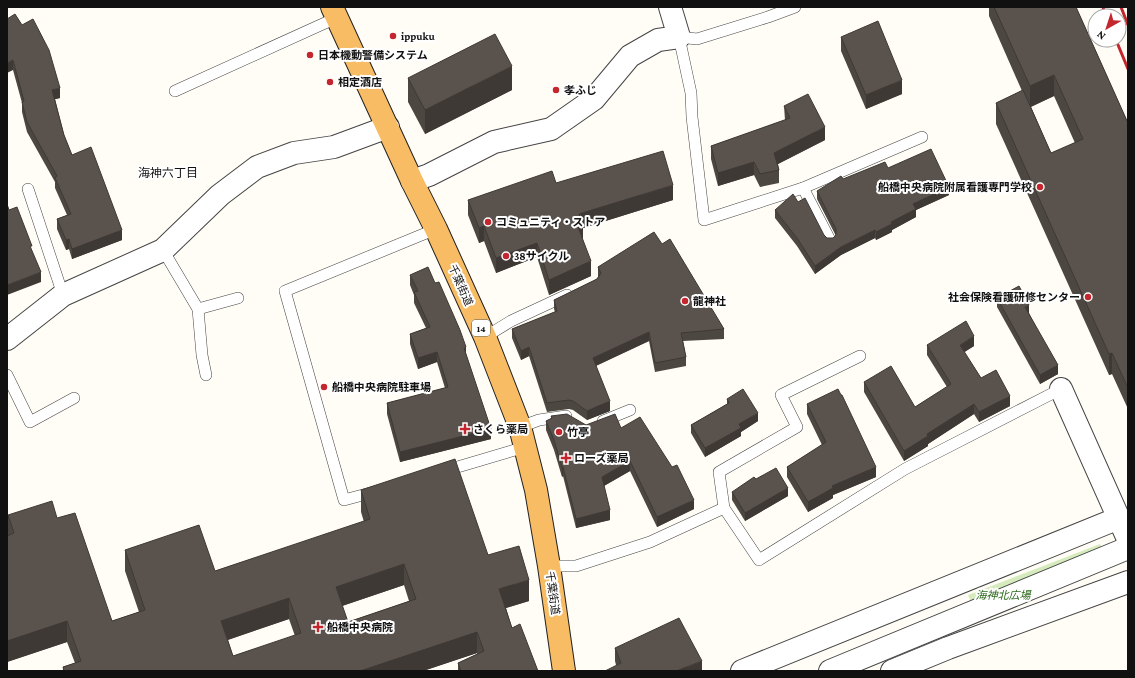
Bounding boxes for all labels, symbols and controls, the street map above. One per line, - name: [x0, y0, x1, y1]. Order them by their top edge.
- north arrow: [1087, 8, 1127, 48]
- text: N: [1094, 28, 1107, 43]
- place label: ippuku: [401, 30, 435, 42]
- marker: ippuku: [388, 31, 398, 41]
- place label: 日本機動警備システム: [318, 49, 428, 61]
- marker: 日本機動警備システム: [305, 50, 315, 60]
- place label: 相定酒店: [338, 76, 382, 88]
- marker: 相定酒店: [325, 77, 335, 87]
- place label: 孝ふじ: [564, 84, 597, 96]
- marker: 孝ふじ: [551, 85, 561, 95]
- district label: 海神六丁目: [138, 166, 198, 180]
- place label: 船橋中央病院附属看護専門学校: [878, 181, 1032, 193]
- marker: 船橋中央病院附属看護専門学校: [1035, 182, 1045, 192]
- place label: コミュニティ・ストア: [496, 216, 605, 228]
- marker: コミュニティ・ストア: [483, 217, 493, 227]
- place label: 38サイクル: [514, 250, 569, 262]
- marker: 38サイクル: [501, 251, 511, 261]
- street label: 千葉街道: [447, 262, 475, 308]
- place label: 社会保険看護研修センター: [948, 291, 1080, 303]
- marker: 社会保険看護研修センター: [1083, 292, 1093, 302]
- place label: 龍神社: [693, 295, 726, 307]
- marker: 龍神社: [680, 296, 690, 306]
- road number: 14: [472, 320, 490, 336]
- place label: 船橋中央病院駐車場: [332, 381, 431, 393]
- marker: 船橋中央病院駐車場: [319, 382, 329, 392]
- place label: さくら薬局: [473, 423, 528, 435]
- marker: さくら薬局: [460, 424, 470, 434]
- place label: 竹亭: [567, 426, 589, 438]
- marker: 竹亭: [554, 427, 564, 437]
- place label: ローズ薬局: [574, 452, 628, 464]
- marker: ローズ薬局: [561, 453, 571, 463]
- street label: 千葉街道: [544, 570, 562, 616]
- park label: 海神北広場: [976, 589, 1032, 601]
- marker: 船橋中央病院: [312, 621, 324, 633]
- place label: 船橋中央病院: [327, 621, 393, 633]

